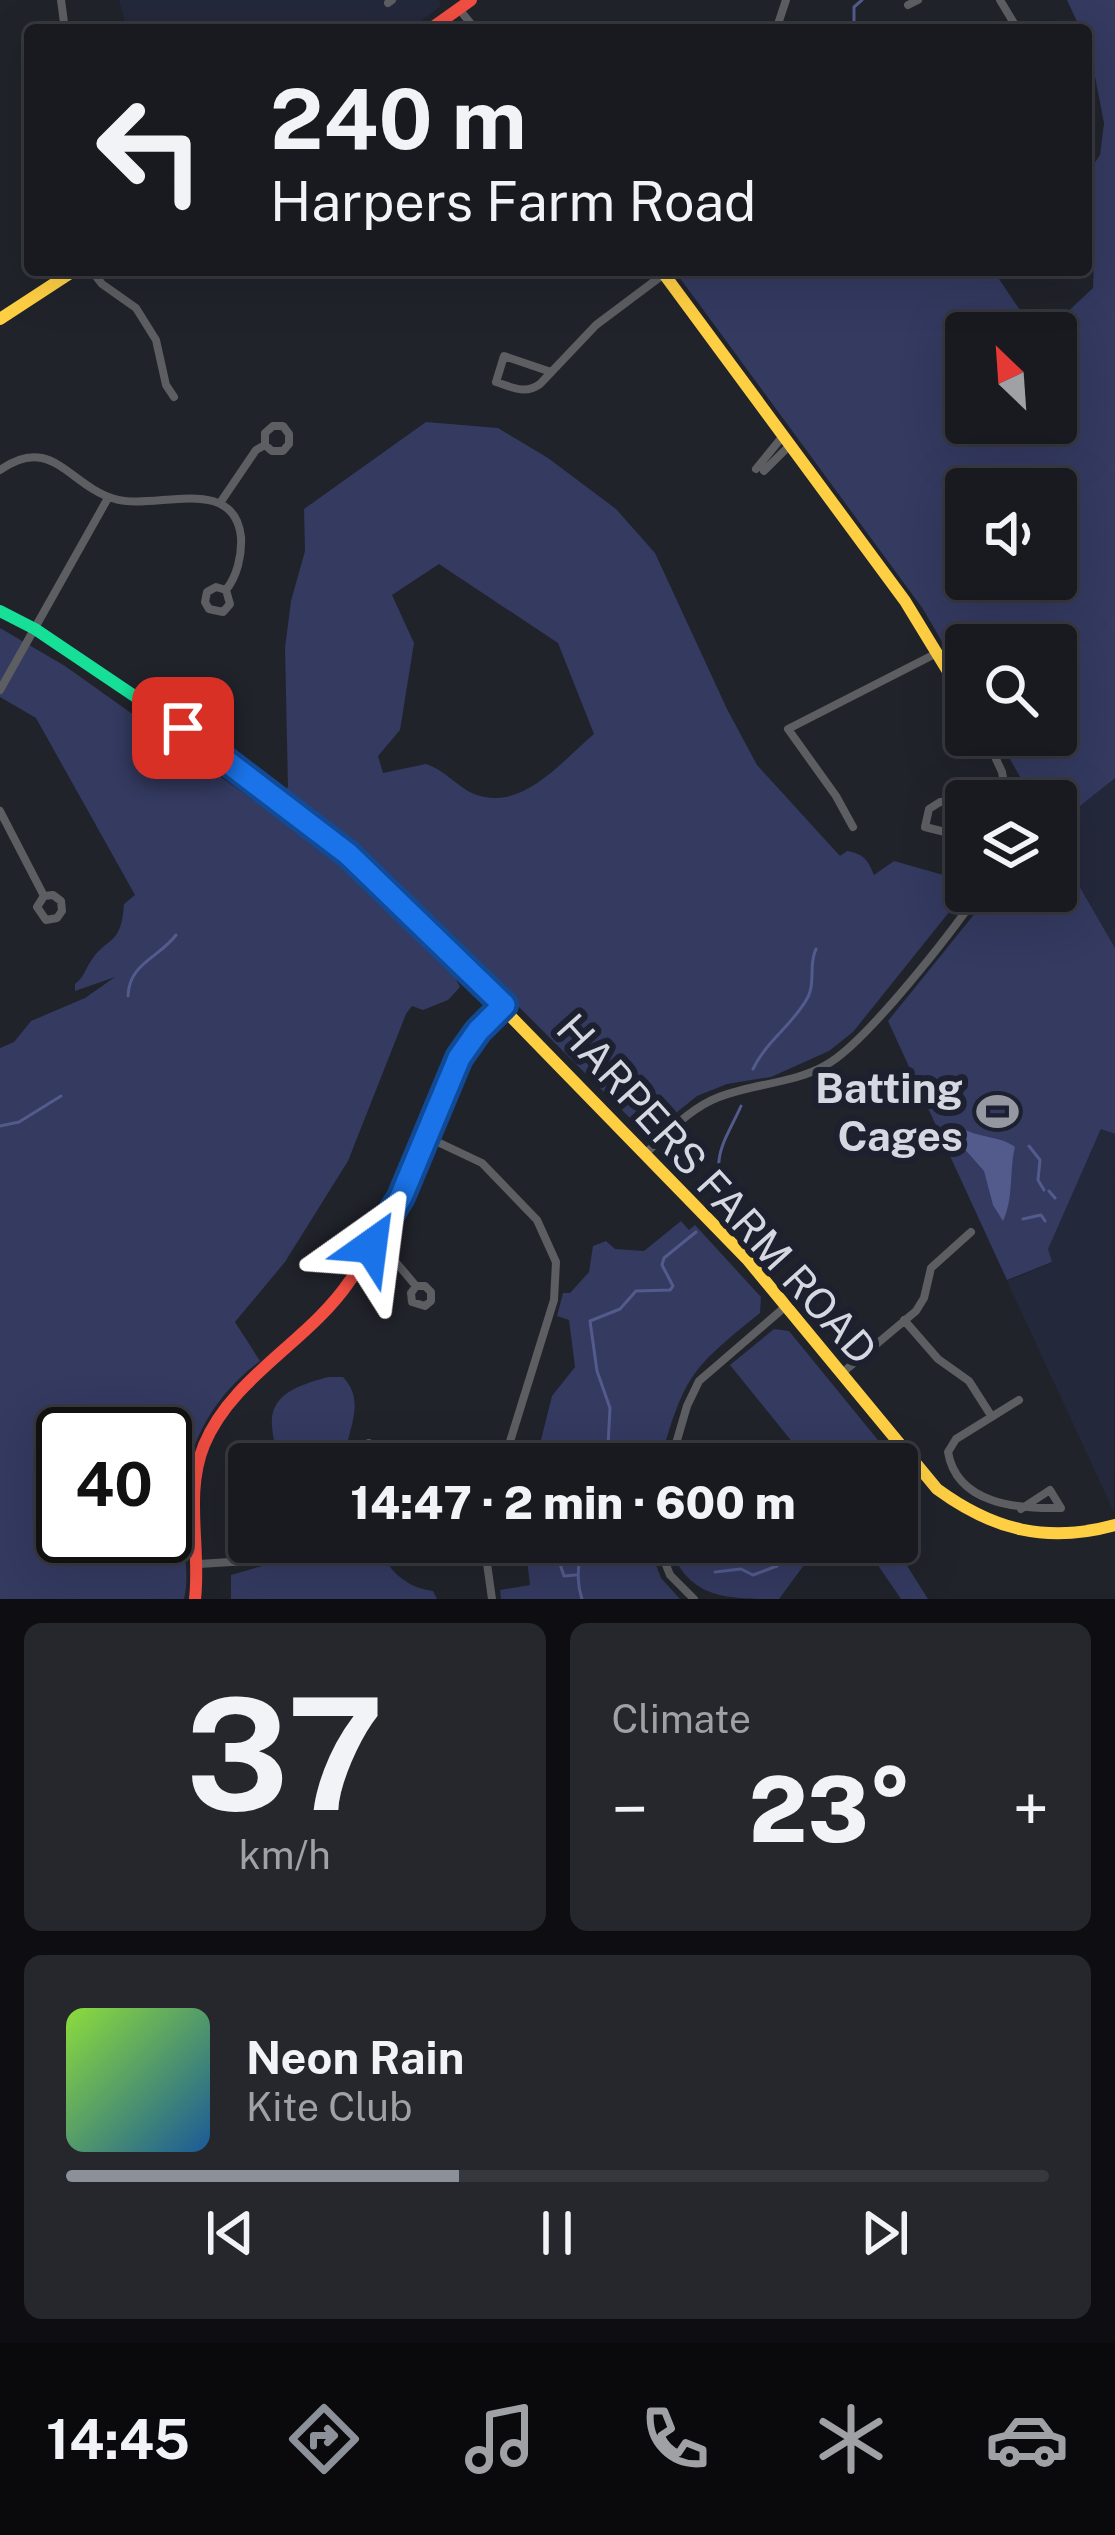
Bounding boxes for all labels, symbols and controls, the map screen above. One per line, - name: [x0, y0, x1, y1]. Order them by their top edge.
- text: 240 m: [270, 69, 527, 168]
- icon: left: [72, 72, 228, 228]
- text: Harpers Farm Road: [270, 170, 756, 233]
- north arrow: [945, 312, 1077, 444]
- map controls: [945, 312, 1077, 912]
- button: sound: [945, 468, 1077, 600]
- button: search: [945, 624, 1077, 756]
- pin: [132, 677, 234, 779]
- icon: arrive: [150, 695, 216, 761]
- button: layers: [945, 780, 1077, 912]
- street label: HARPERS FARM ROAD: [547, 1004, 887, 1374]
- place label: Batting Cages: [815, 1063, 963, 1160]
- sports icon: Batting Cages: [974, 1089, 1020, 1135]
- position arrow: [308, 1183, 434, 1309]
- speed limit sign: 40: [36, 1407, 192, 1563]
- text: 14:47 · 2 min · 600 m: [350, 1476, 796, 1529]
- text: 37: [185, 1662, 384, 1845]
- text: Climate: [612, 1696, 751, 1742]
- text: 23°: [749, 1756, 912, 1862]
- text: −: [612, 1770, 648, 1848]
- text: +: [1012, 1770, 1049, 1848]
- text: km/h: [239, 1832, 331, 1878]
- text: Neon Rain: [246, 2031, 464, 2084]
- text: Kite Club: [246, 2084, 412, 2130]
- icon: previous: [197, 2200, 263, 2266]
- icon: pause: [524, 2200, 590, 2266]
- icon: next: [852, 2200, 918, 2266]
- icon: directions: [282, 2397, 366, 2481]
- icon: music: [458, 2397, 542, 2481]
- icon: phone: [633, 2397, 717, 2481]
- icon: climate: [809, 2397, 893, 2481]
- icon: car: [985, 2397, 1069, 2481]
- text: 14:45: [46, 2408, 190, 2471]

